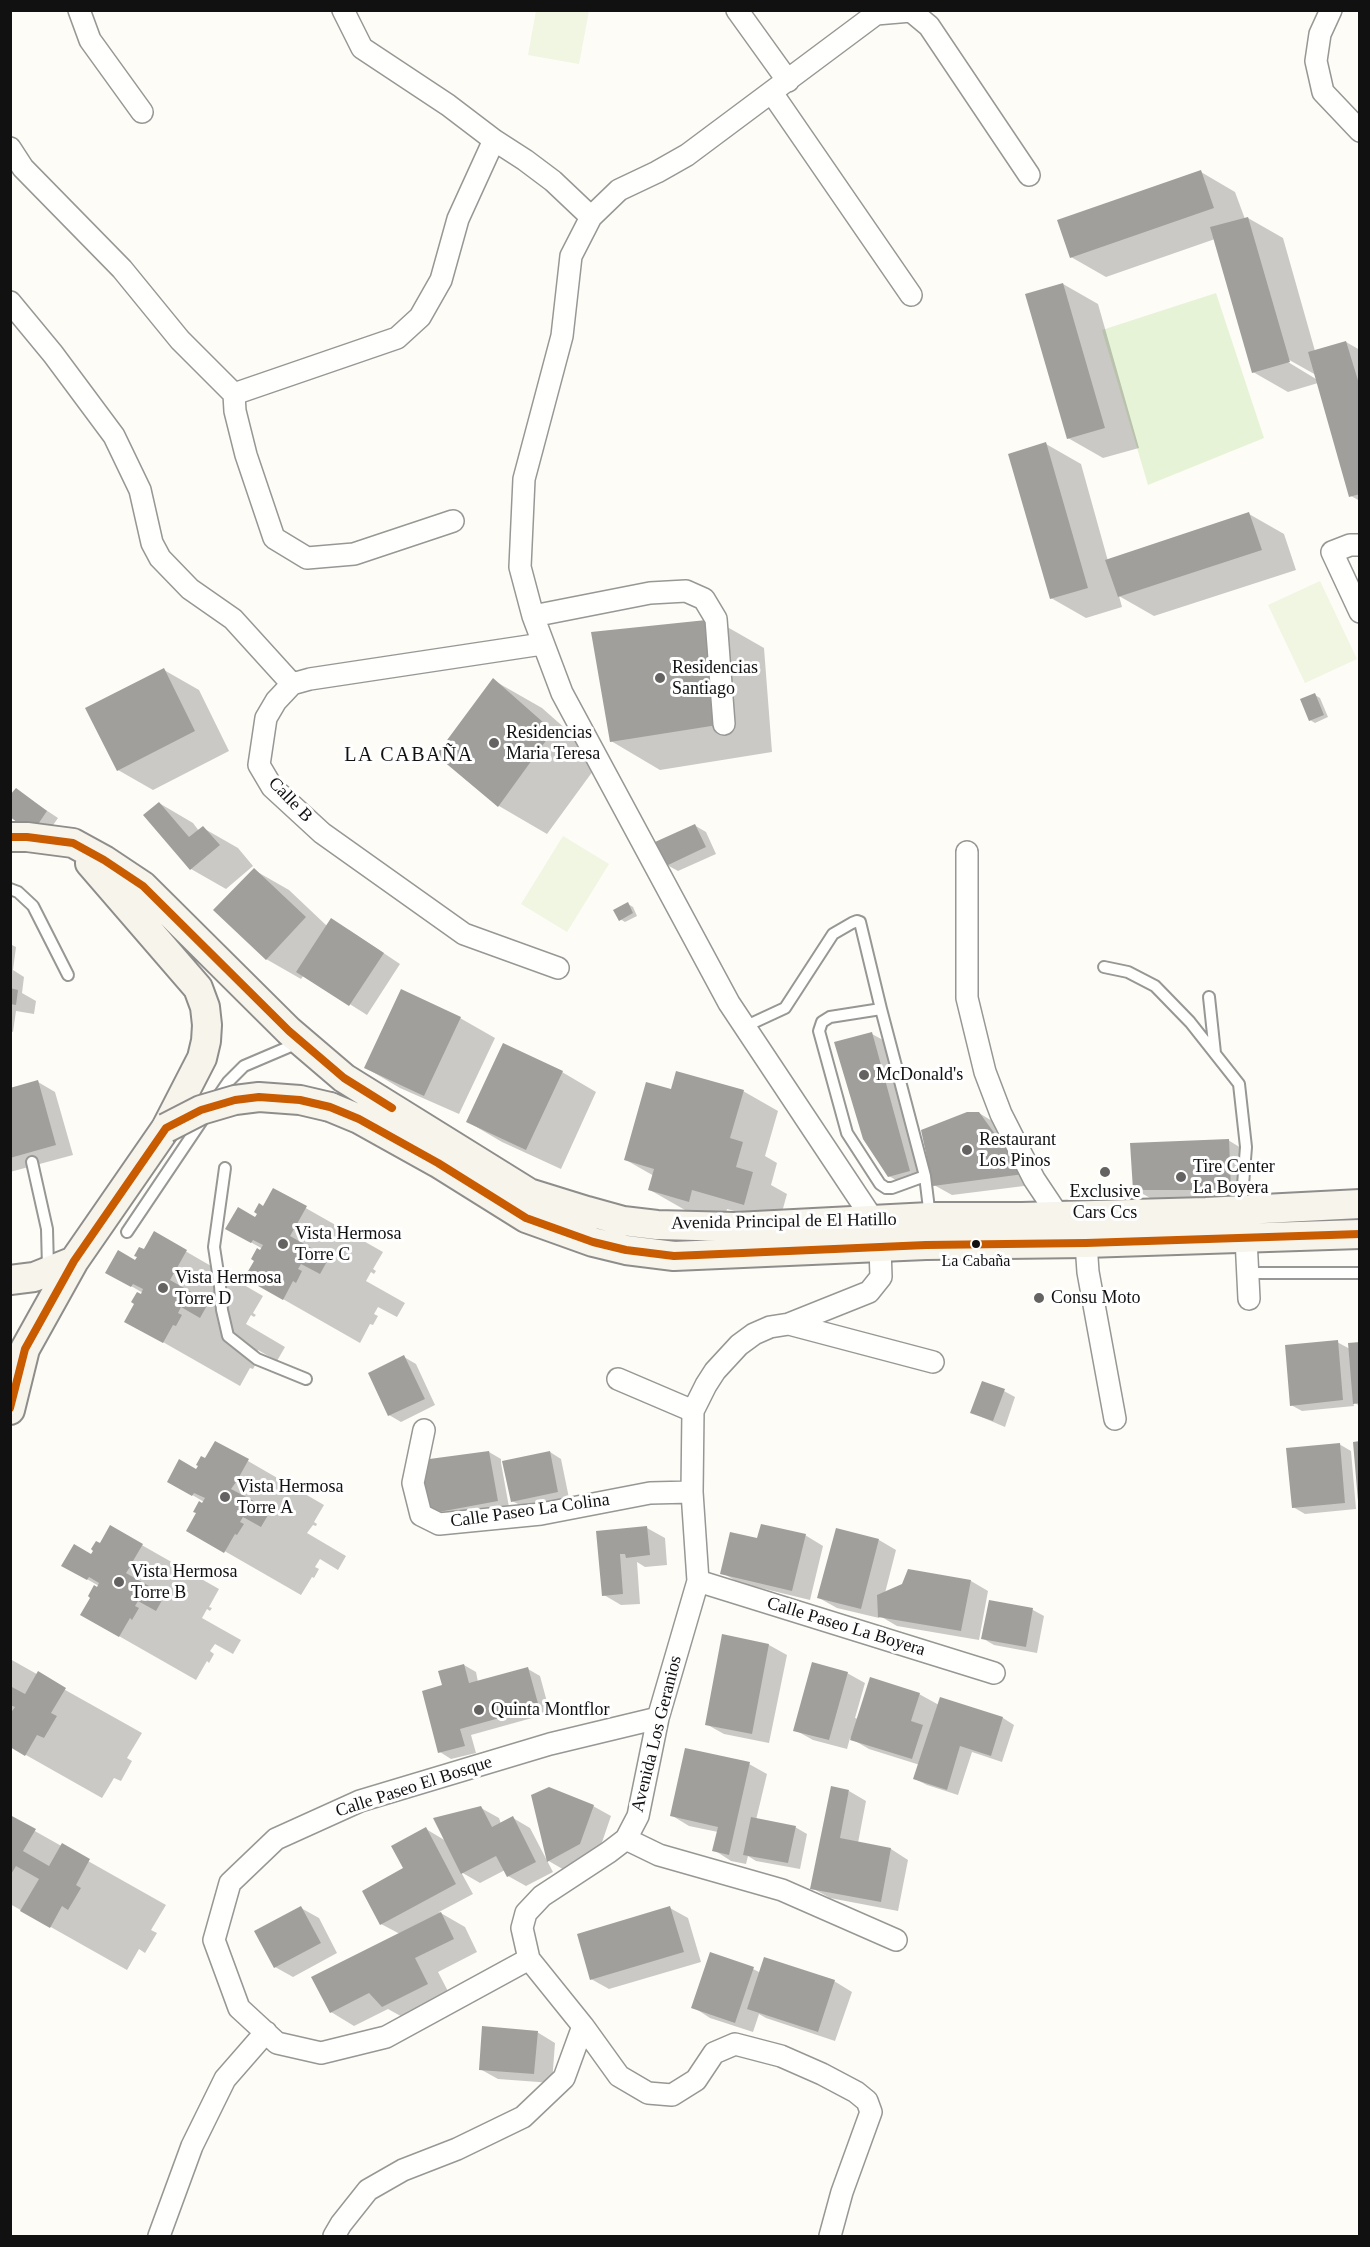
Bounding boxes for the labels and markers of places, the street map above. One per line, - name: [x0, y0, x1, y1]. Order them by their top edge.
- place label: Residencias Santiago: [672, 657, 758, 700]
- marker: Residencias Santiago: [653, 671, 667, 685]
- place label: Residencias Maria Teresa: [506, 722, 600, 764]
- marker: Residencias Maria Teresa: [487, 736, 501, 750]
- place label: McDonald's: [876, 1064, 963, 1086]
- marker: McDonald's: [857, 1068, 871, 1082]
- place label: Restaurant Los Pinos: [979, 1129, 1056, 1172]
- marker: Restaurant Los Pinos: [960, 1143, 974, 1157]
- place label: Tire Center La Boyera: [1193, 1156, 1275, 1198]
- marker: Exclusive Cars Ccs: [1098, 1165, 1112, 1179]
- marker: Tire Center La Boyera: [1174, 1170, 1188, 1184]
- place label: Exclusive Cars Ccs: [1070, 1181, 1140, 1224]
- place label: Vista Hermosa Torre C: [295, 1223, 401, 1266]
- marker: Vista Hermosa Torre C: [276, 1237, 290, 1251]
- marker: La Cabaña: [970, 1238, 982, 1250]
- place label: La Cabaña: [942, 1252, 1010, 1272]
- place label: Vista Hermosa Torre D: [175, 1267, 281, 1310]
- marker: Vista Hermosa Torre D: [156, 1281, 170, 1295]
- place label: Consu Moto: [1051, 1287, 1141, 1309]
- marker: Consu Moto: [1032, 1291, 1046, 1305]
- place label: Vista Hermosa Torre A: [237, 1476, 343, 1518]
- marker: Vista Hermosa Torre A: [218, 1490, 232, 1504]
- place label: Vista Hermosa Torre B: [131, 1561, 237, 1604]
- marker: Vista Hermosa Torre B: [112, 1575, 126, 1589]
- place label: Quinta Montflor: [491, 1699, 609, 1721]
- marker: Quinta Montflor: [472, 1703, 486, 1717]

